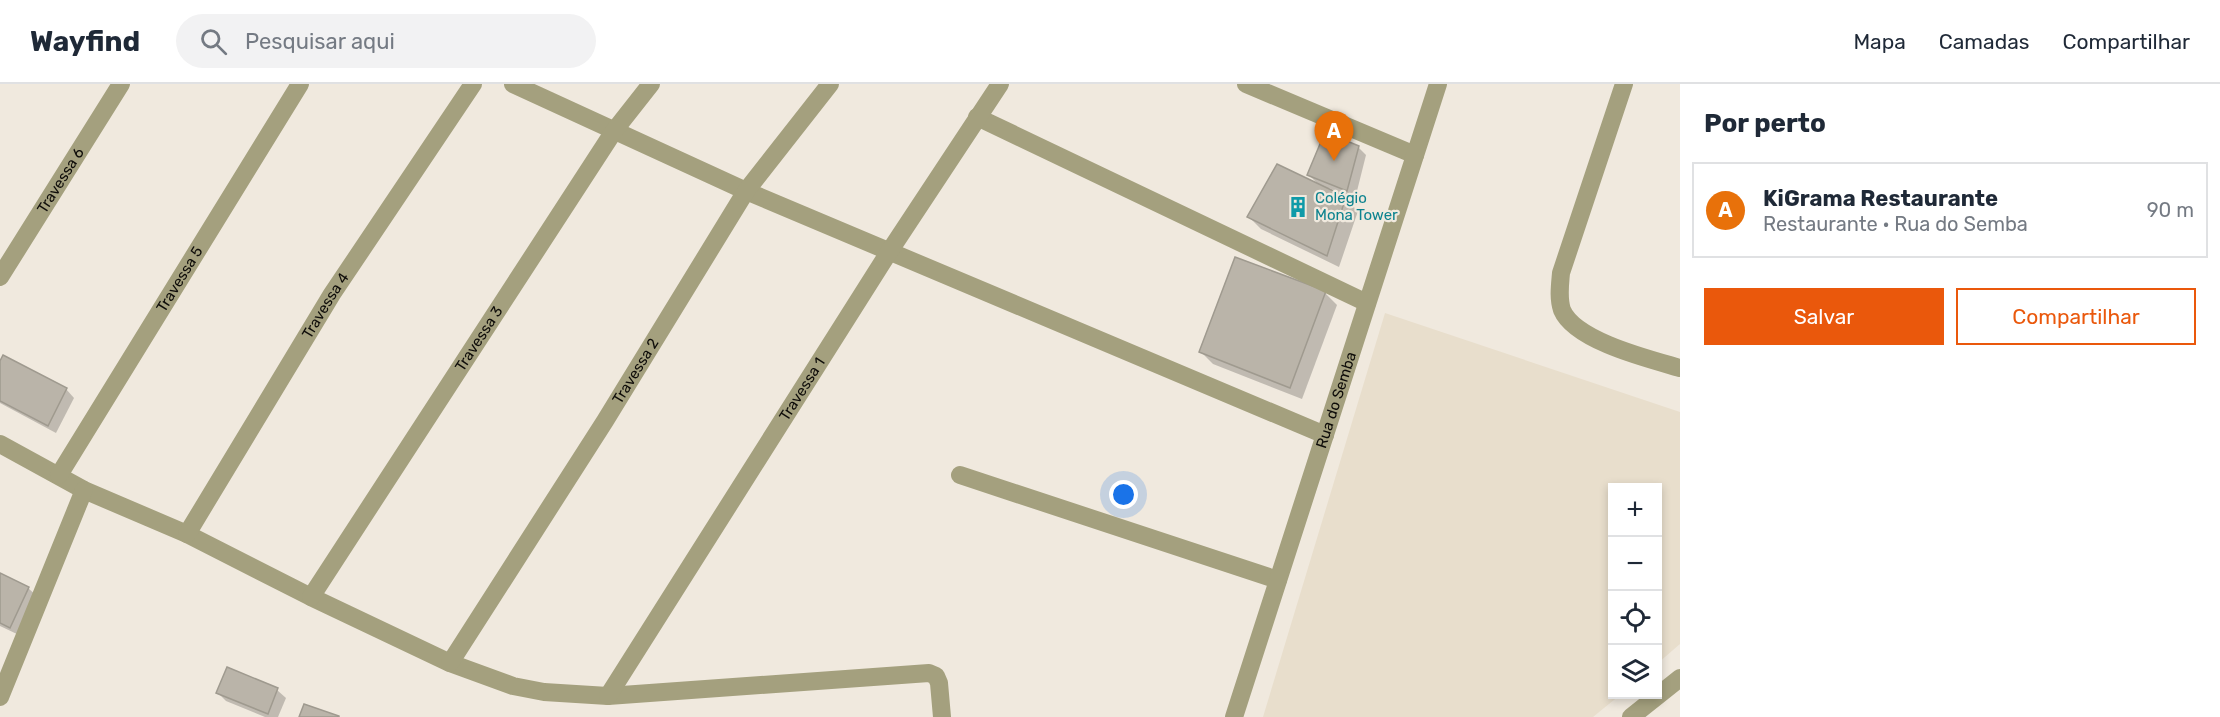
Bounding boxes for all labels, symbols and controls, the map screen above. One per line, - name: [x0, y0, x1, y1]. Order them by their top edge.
- search box: [176, 14, 596, 68]
- text: Wayfind: [30, 25, 140, 58]
- icon: search: [197, 25, 230, 58]
- text: Pesquisar aqui: [245, 28, 395, 55]
- text: Mapa: [1853, 29, 1906, 54]
- text: Camadas: [1939, 29, 2029, 54]
- text: Compartilhar: [2062, 29, 2190, 54]
- text: Por perto: [1704, 108, 1826, 139]
- pin: A: [1314, 112, 1354, 161]
- street label: Travessa 6: [33, 144, 88, 217]
- text: KiGrama Restaurante: [1763, 185, 1998, 212]
- place label: Colégio Mona Tower: [1315, 189, 1398, 224]
- building icon: Colégio Mona Tower: [1286, 195, 1310, 219]
- text: A: [1718, 198, 1733, 222]
- text: 90 m: [2147, 198, 2194, 222]
- text: Restaurante · Rua do Semba: [1763, 212, 2028, 236]
- street label: Travessa 5: [153, 243, 207, 315]
- street label: Travessa 4: [298, 269, 353, 342]
- button: Salvar: [1704, 288, 1944, 345]
- button: Compartilhar: [1956, 288, 2196, 345]
- street label: Travessa 3: [451, 303, 507, 375]
- street label: Travessa 2: [609, 335, 663, 407]
- street label: Rua do Semba: [1312, 350, 1360, 451]
- street label: Travessa 1: [775, 354, 829, 424]
- your location: [1109, 480, 1138, 509]
- map controls: [1608, 483, 1662, 699]
- button: +: [1608, 483, 1662, 537]
- button: −: [1608, 537, 1662, 591]
- button: locate: [1608, 591, 1662, 645]
- button: layers: [1608, 645, 1662, 699]

